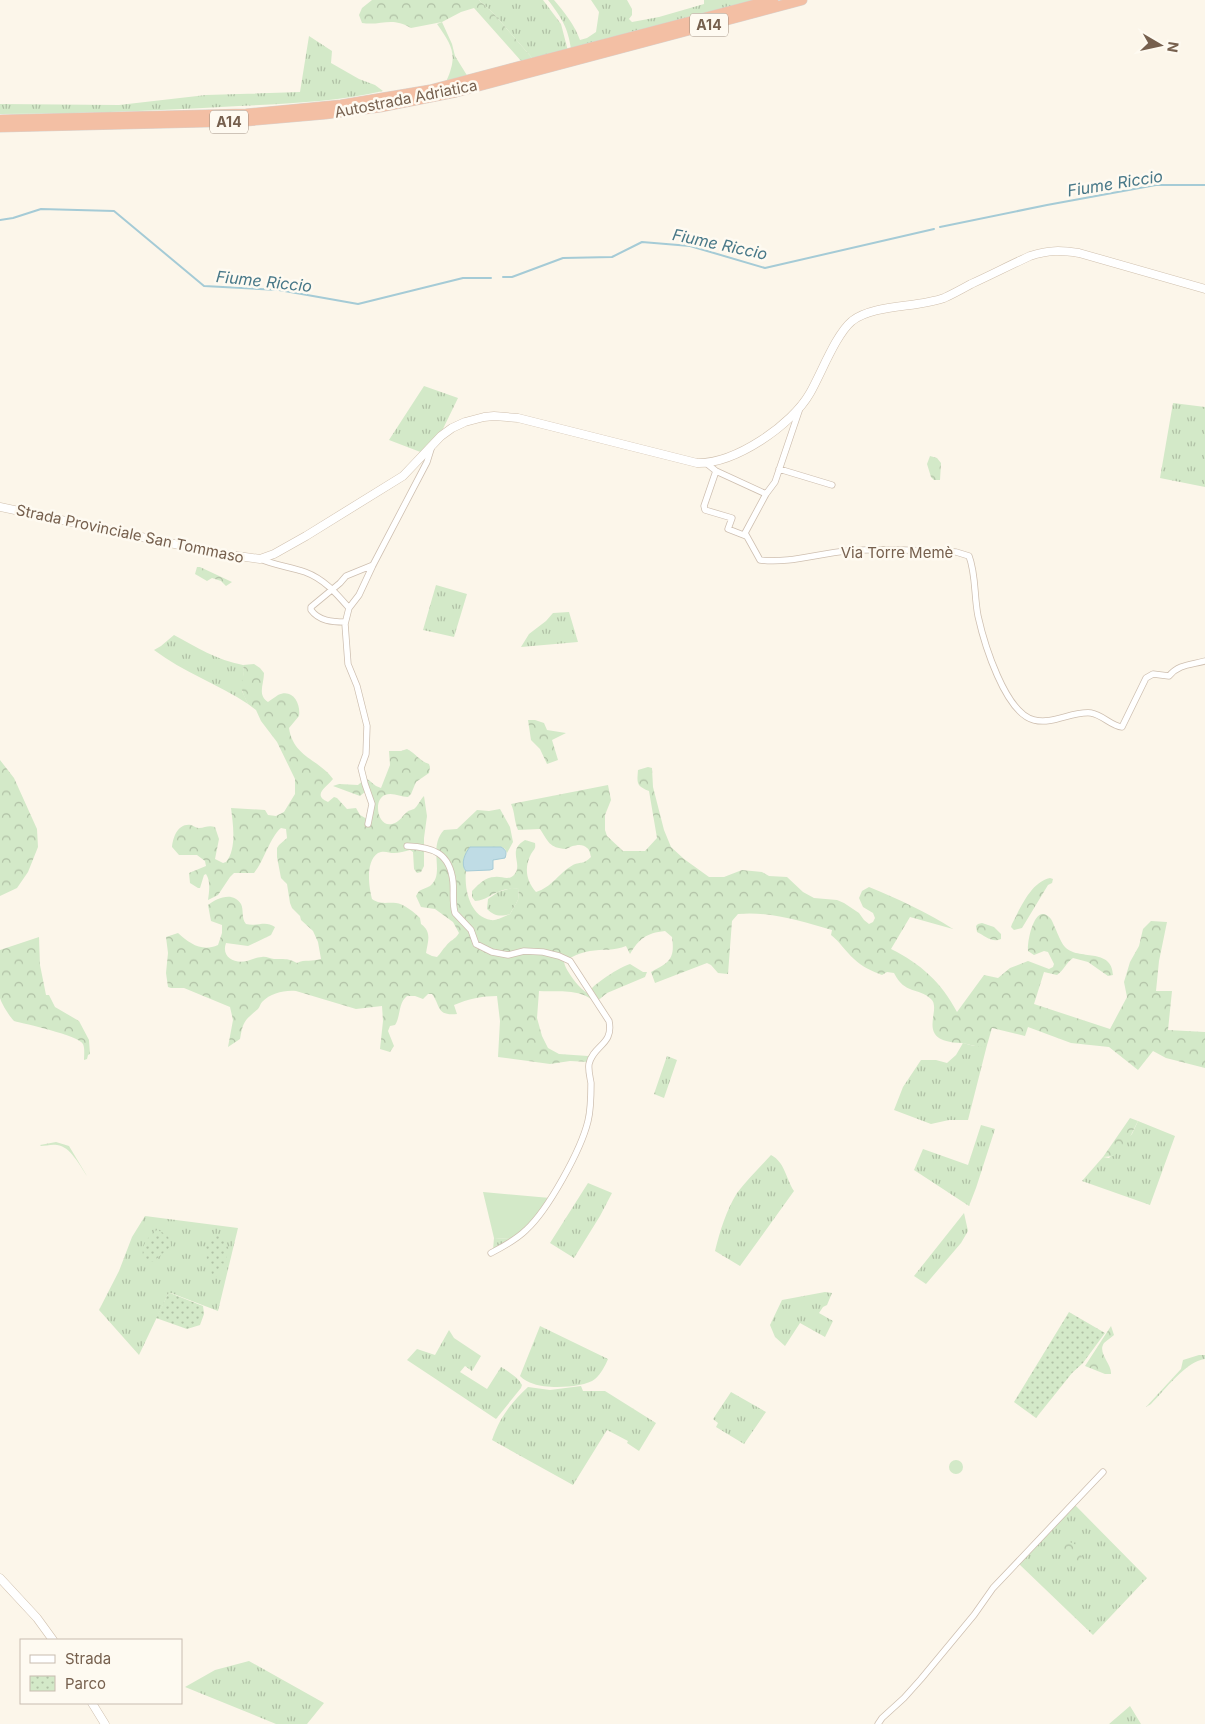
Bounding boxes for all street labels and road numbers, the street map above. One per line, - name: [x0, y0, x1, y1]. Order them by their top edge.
- road number: A14: [690, 14, 728, 36]
- street label: Autostrada Adriatica: [333, 75, 479, 122]
- road number: A14: [210, 110, 248, 134]
- street label: Strada Provinciale San Tommaso: [14, 500, 246, 567]
- street label: Via Torre Memè: [841, 543, 953, 562]

